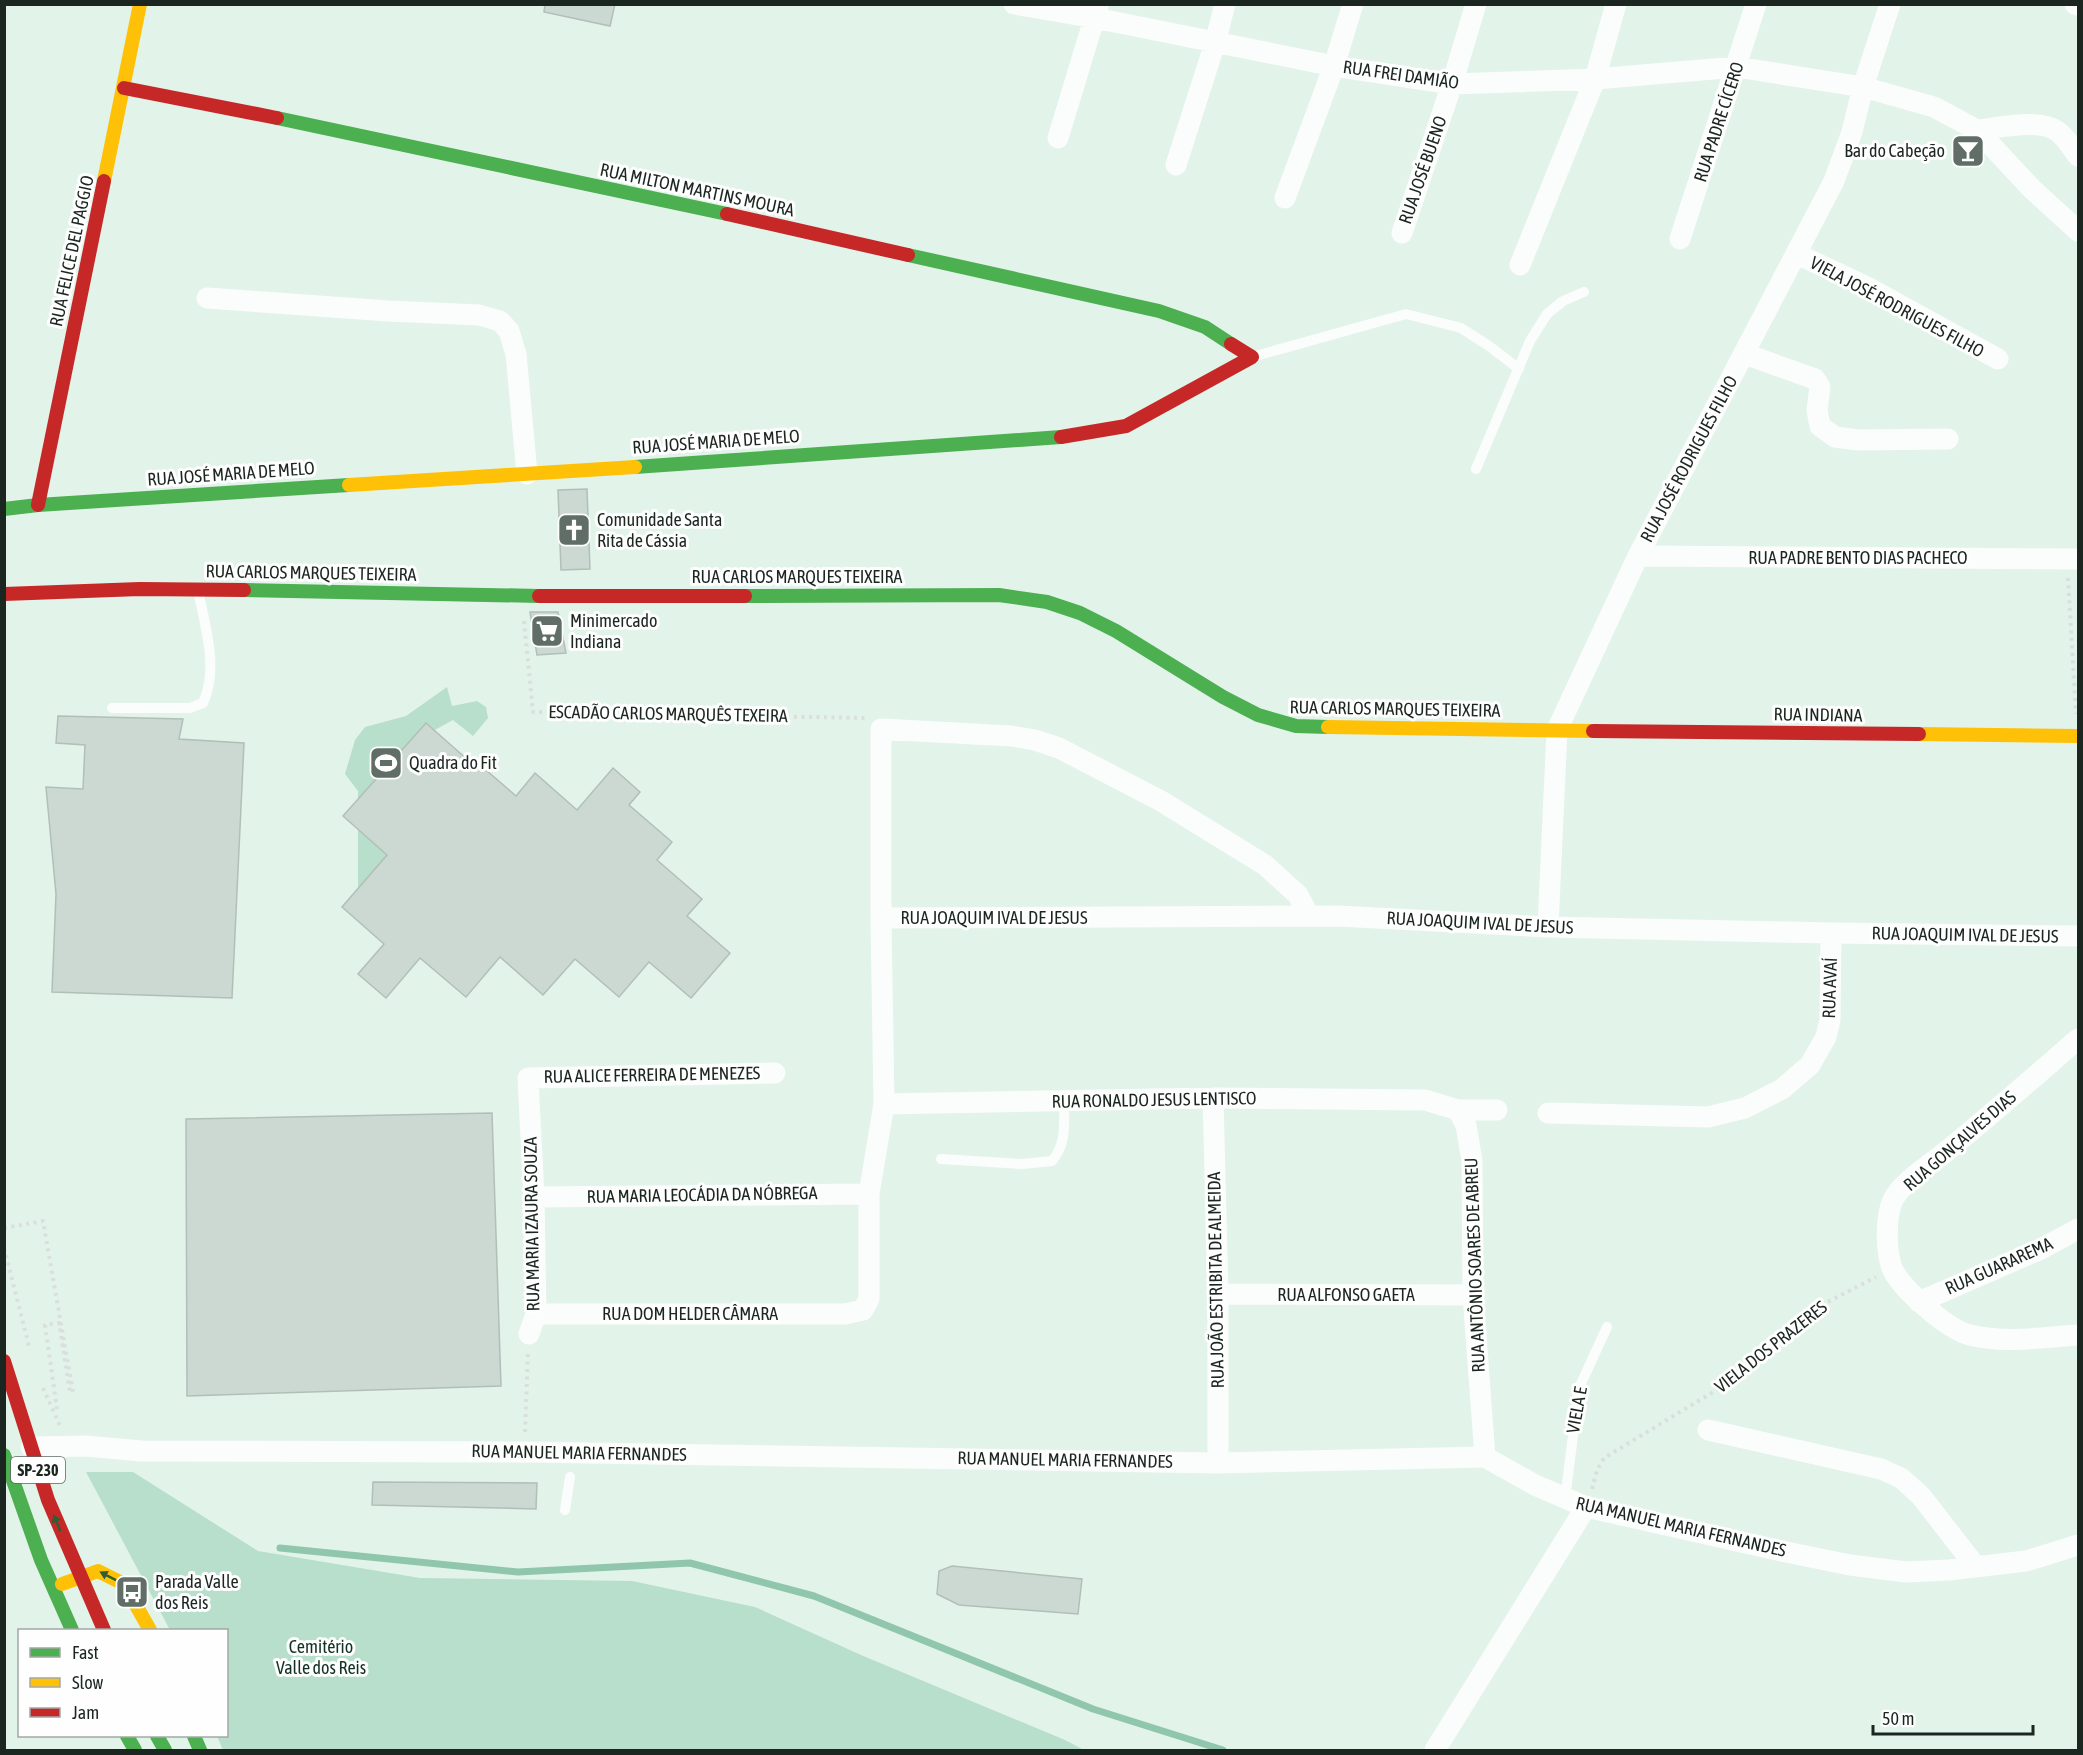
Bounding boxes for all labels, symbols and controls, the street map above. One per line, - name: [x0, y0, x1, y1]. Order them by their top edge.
- street label: RUA FREI DAMIÃO: [1342, 56, 1460, 93]
- street label: RUA PADRE CÍCERO: [1689, 59, 1748, 184]
- street label: RUA JOSÉ BUENO: [1394, 113, 1451, 227]
- bar icon: Bar do Cabeção: [1950, 133, 1986, 169]
- place label: Bar do Cabeção: [1844, 140, 1945, 161]
- street label: RUA MILTON MARTINS MOURA: [598, 159, 796, 220]
- street label: RUA FELICE DEL PAGGIO: [45, 173, 98, 328]
- street label: VIELA JOSÉ RODRIGUES FILHO: [1807, 252, 1988, 361]
- street label: RUA JOSÉ RODRIGUES FILHO: [1636, 372, 1741, 546]
- street label: RUA JOSÉ MARIA DE MELO: [632, 425, 800, 458]
- street label: RUA JOSÉ MARIA DE MELO: [147, 457, 315, 490]
- place label: Comunidade Santa Rita de Cássia: [597, 509, 722, 551]
- church icon: Comunidade Santa Rita de Cássia: [556, 512, 592, 548]
- street label: RUA PADRE BENTO DIAS PACHECO: [1748, 547, 1968, 568]
- street label: RUA CARLOS MARQUES TEIXEIRA: [205, 560, 417, 585]
- street label: RUA CARLOS MARQUES TEIXEIRA: [692, 566, 903, 587]
- place label: Minimercado Indiana: [570, 610, 658, 652]
- supermarket icon: Minimercado Indiana: [529, 613, 565, 649]
- street label: RUA CARLOS MARQUES TEIXEIRA: [1289, 696, 1501, 721]
- street label: ESCADÃO CARLOS MARQUÊS TEXEIRA: [548, 701, 788, 726]
- street label: RUA INDIANA: [1773, 703, 1863, 726]
- sports icon: Quadra do Fit: [368, 745, 404, 781]
- place label: Quadra do Fit: [409, 752, 497, 773]
- street label: RUA JOAQUIM IVAL DE JESUS: [901, 907, 1088, 928]
- street label: RUA JOAQUIM IVAL DE JESUS: [1386, 907, 1574, 938]
- street label: RUA JOAQUIM IVAL DE JESUS: [1871, 922, 2059, 947]
- street label: RUA AVAÍ: [1818, 957, 1841, 1019]
- street label: RUA ALICE FERREIRA DE MENEZES: [544, 1062, 761, 1087]
- street label: RUA GONÇALVES DIAS: [1899, 1086, 2020, 1195]
- street label: RUA RONALDO JESUS LENTISCO: [1051, 1087, 1257, 1112]
- street label: RUA MARIA IZAURA SOUZA: [519, 1136, 544, 1312]
- street label: RUA ANTÔNIO SOARES DE ABREU: [1460, 1157, 1489, 1373]
- street label: RUA JOÃO ESTRIBITA DE ALMEIDA: [1203, 1171, 1228, 1388]
- street label: RUA MARIA LEOCÁDIA DA NÓBREGA: [586, 1182, 818, 1207]
- street label: RUA GUARAREMA: [1942, 1232, 2056, 1299]
- street label: RUA ALFONSO GAETA: [1277, 1284, 1415, 1305]
- street label: VIELA DOS PRAZERES: [1710, 1296, 1831, 1397]
- street label: RUA DOM HELDER CÂMARA: [602, 1303, 778, 1324]
- street label: VIELA E: [1562, 1385, 1591, 1435]
- street label: RUA MANUEL MARIA FERNANDES: [471, 1440, 687, 1465]
- street label: RUA MANUEL MARIA FERNANDES: [957, 1447, 1173, 1472]
- road number: SP-230: [11, 1457, 65, 1483]
- street label: RUA MANUEL MARIA FERNANDES: [1574, 1492, 1789, 1561]
- one-way arrow: [52, 1514, 61, 1532]
- one-way arrow: [99, 1571, 116, 1581]
- place label: Parada Valle dos Reis: [155, 1571, 239, 1613]
- bus stop icon: Parada Valle dos Reis: [114, 1574, 150, 1610]
- legend: [18, 1629, 228, 1737]
- park label: Cemitério Valle dos Reis: [276, 1636, 366, 1678]
- text: Fast: [72, 1642, 99, 1663]
- text: Slow: [72, 1672, 103, 1693]
- scale bar: [1873, 1698, 2034, 1736]
- text: Jam: [72, 1702, 99, 1723]
- text: 50 m: [1882, 1708, 1914, 1729]

